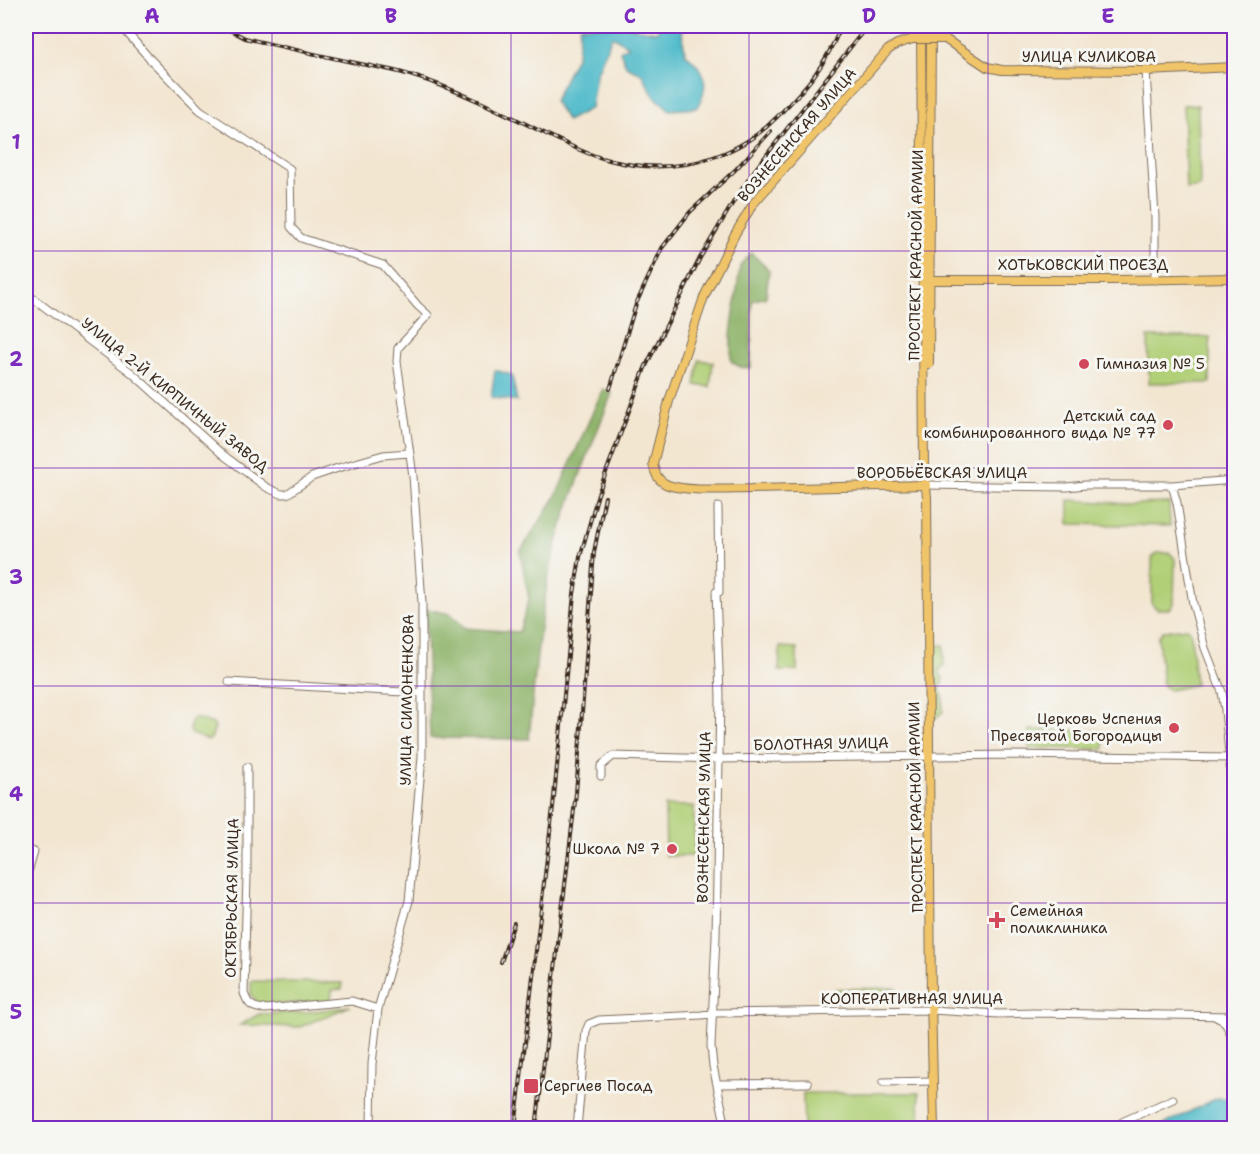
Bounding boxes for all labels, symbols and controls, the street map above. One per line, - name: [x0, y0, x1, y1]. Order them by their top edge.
- text: A: [144, 3, 160, 29]
- text: B: [385, 3, 397, 29]
- text: C: [624, 3, 636, 29]
- text: D: [862, 3, 876, 29]
- text: E: [1101, 3, 1115, 29]
- street label: УЛИЦА КУЛИКОВА: [1022, 47, 1156, 67]
- street label: ВОЗНЕСЕНСКАЯ УЛИЦА: [733, 64, 861, 206]
- text: 1: [11, 129, 21, 155]
- street label: ПРОСПЕКТ КРАСНОЙ АРМИИ: [903, 149, 928, 361]
- street label: ХОТЬКОВСКИЙ ПРОЕЗД: [998, 254, 1169, 275]
- street label: УЛИЦА 2-Й КИРПИЧНЫЙ ЗАВОД: [77, 312, 274, 477]
- text: 2: [9, 346, 23, 372]
- place label: Гимназия № 5: [1096, 354, 1205, 374]
- marker: Гимназия № 5: [1077, 357, 1091, 371]
- place label: Детский сад комбинированного вида № 77: [924, 406, 1156, 443]
- marker: Детский сад комбинированного вида № 77: [1161, 418, 1175, 432]
- street label: ВОРОБЬЁВСКАЯ УЛИЦА: [857, 463, 1027, 483]
- text: 3: [9, 564, 23, 590]
- street label: УЛИЦА СИМОНЕНКОВА: [396, 614, 418, 786]
- street label: ПРОСПЕКТ КРАСНОЙ АРМИИ: [903, 701, 928, 913]
- place label: Церковь Успения Пресвятой Богородицы: [991, 709, 1162, 746]
- marker: Церковь Успения Пресвятой Богородицы: [1167, 721, 1181, 735]
- street label: ВОЗНЕСЕНСКАЯ УЛИЦА: [693, 731, 715, 903]
- street label: БОЛОТНАЯ УЛИЦА: [753, 733, 889, 755]
- text: 4: [9, 781, 23, 807]
- street label: ОКТЯБРЬСКАЯ УЛИЦА: [221, 818, 243, 978]
- place label: Школа № 7: [573, 839, 660, 859]
- marker: Школа № 7: [665, 842, 679, 856]
- place label: Семейная поликлиника: [1010, 901, 1108, 938]
- marker: Семейная поликлиника: [988, 911, 1006, 929]
- street label: КООПЕРАТИВНАЯ УЛИЦА: [821, 989, 1003, 1009]
- text: 5: [10, 999, 22, 1025]
- place label: Сергиев Посад: [544, 1076, 653, 1096]
- marker: Сергиев Посад: [522, 1077, 540, 1095]

